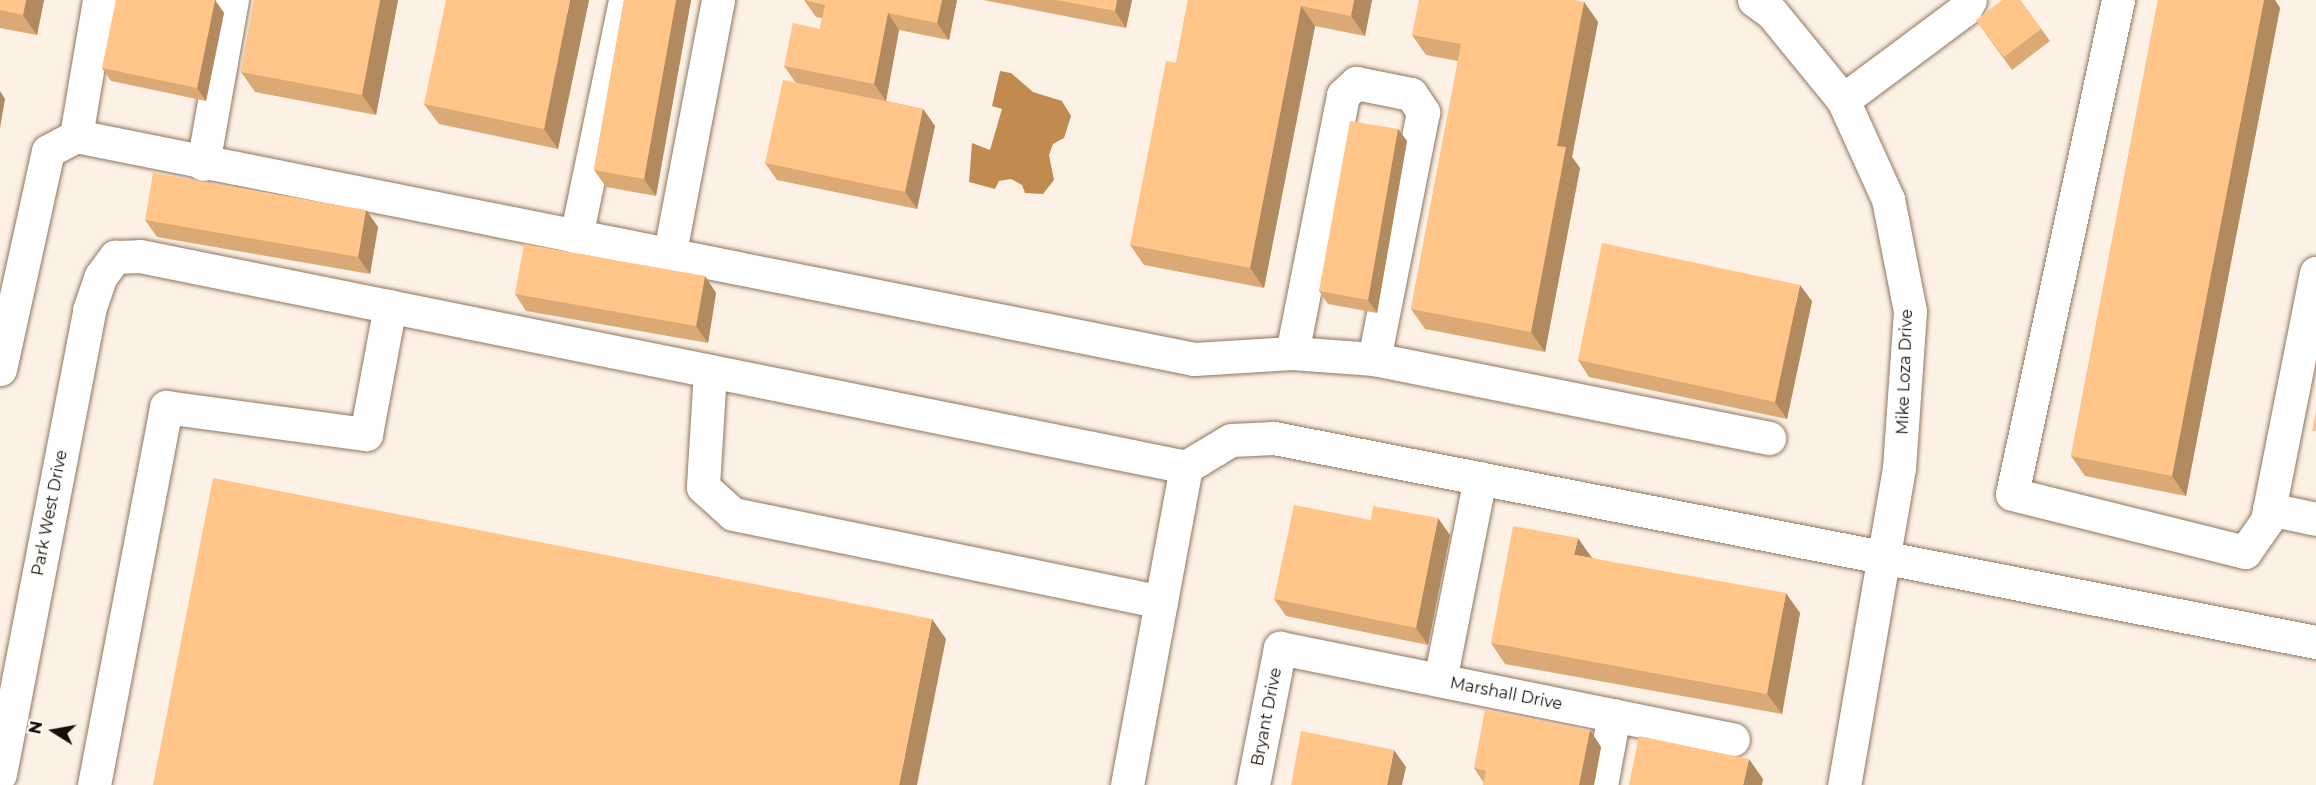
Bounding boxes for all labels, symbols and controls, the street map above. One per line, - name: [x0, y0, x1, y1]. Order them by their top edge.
- street label: Mike Loza Drive: [1893, 309, 1917, 435]
- street label: Park West Drive: [28, 448, 72, 578]
- street label: Bryant Drive: [1248, 666, 1286, 768]
- street label: Marshall Drive: [1448, 674, 1564, 714]
- north arrow: [24, 701, 84, 761]
- text: N: [25, 719, 46, 736]

